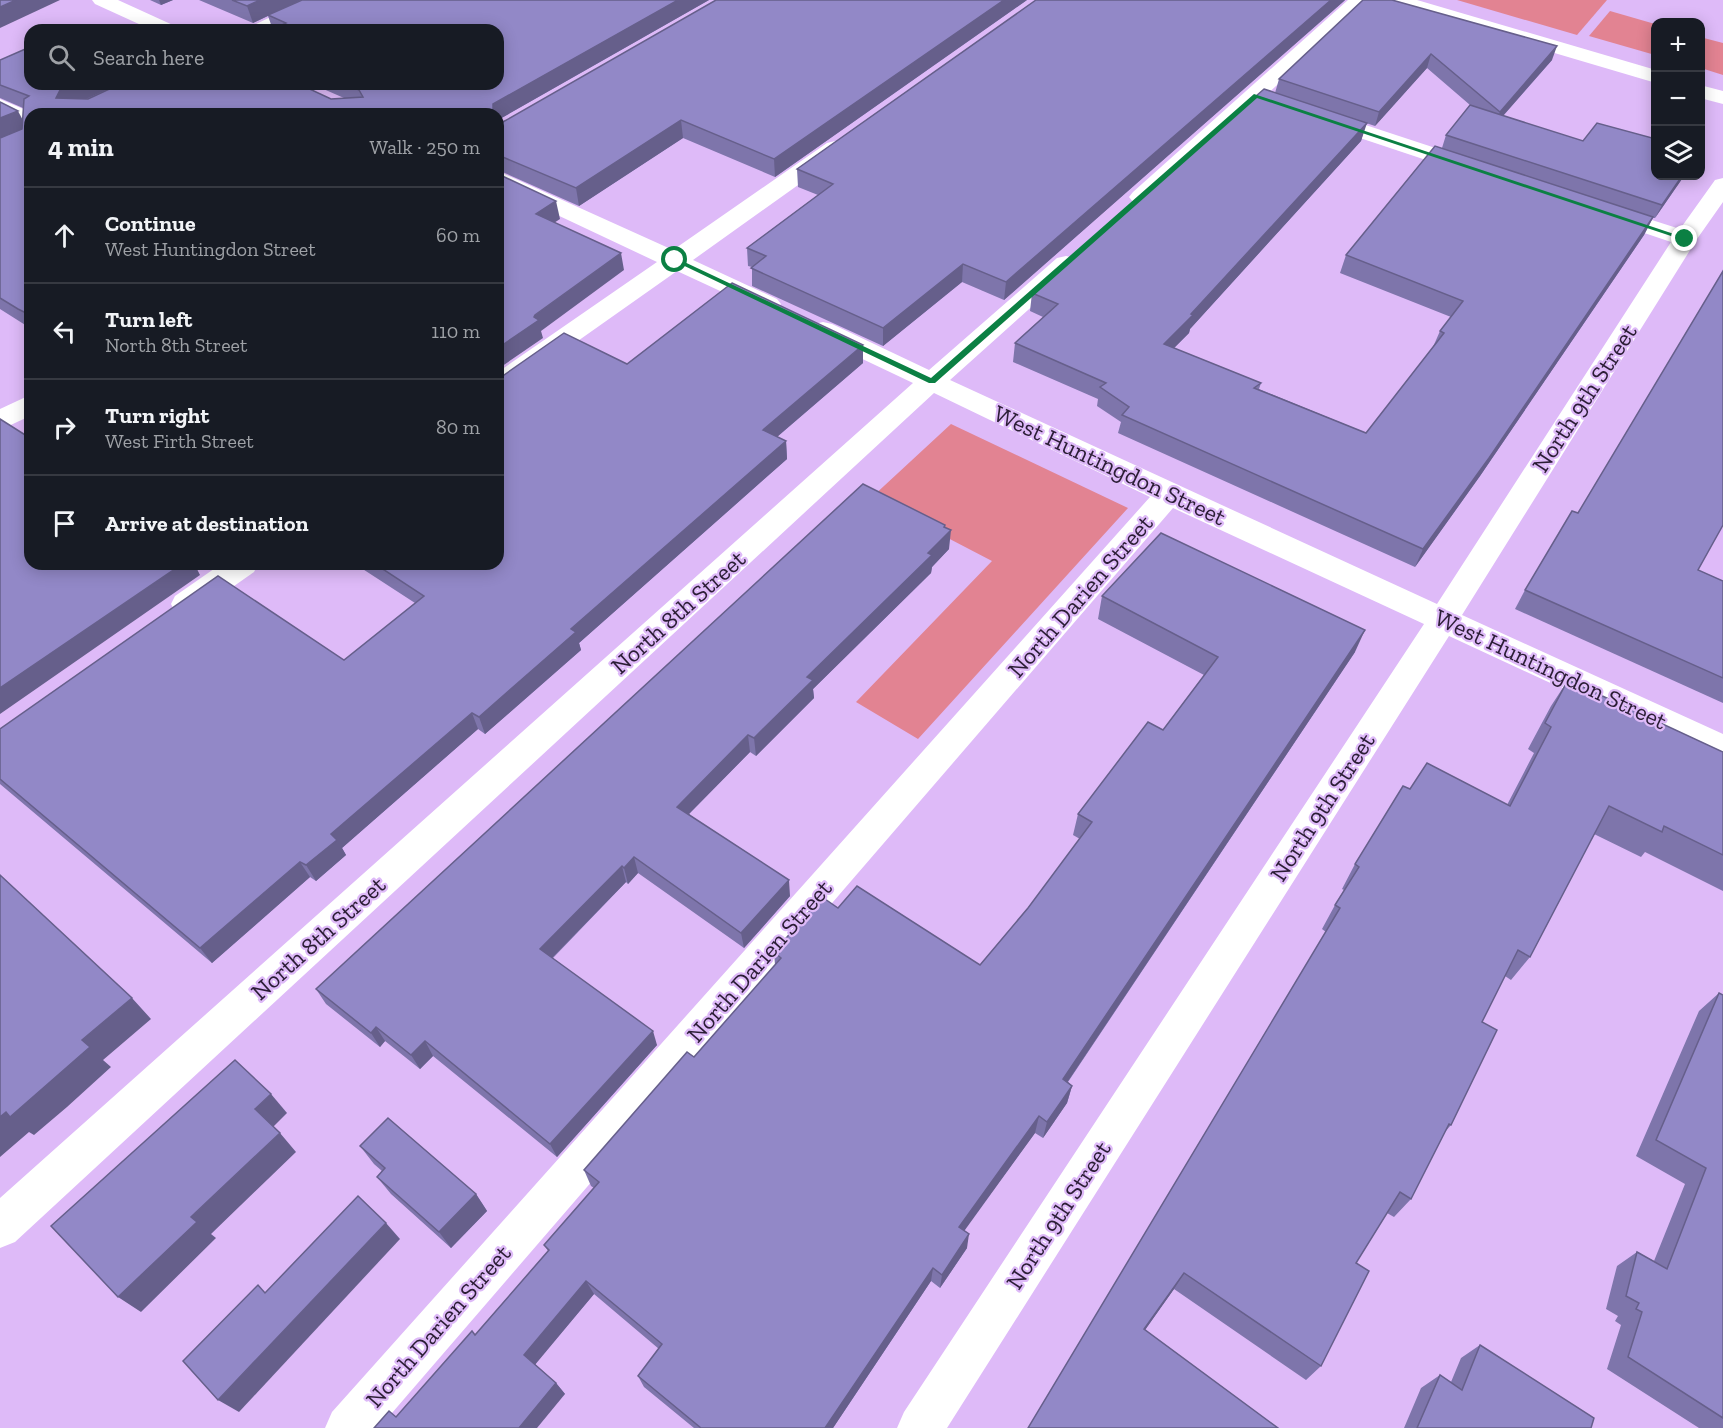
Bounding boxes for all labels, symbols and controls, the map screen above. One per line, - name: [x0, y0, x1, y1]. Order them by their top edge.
- map controls: [1651, 18, 1705, 180]
- button: +: [1651, 18, 1705, 72]
- search box: [24, 24, 504, 90]
- icon: search: [45, 41, 78, 74]
- text: Search here: [93, 44, 204, 71]
- button: −: [1651, 72, 1705, 126]
- button: layers: [1651, 126, 1705, 180]
- text: 4 min: [48, 131, 114, 163]
- text: Walk · 250 m: [370, 135, 480, 159]
- text: Continue: [105, 210, 196, 237]
- icon: ahead: [48, 219, 81, 252]
- text: 60 m: [436, 223, 480, 247]
- route end: [1671, 225, 1697, 251]
- text: West Huntingdon Street: [105, 237, 316, 261]
- route start: [661, 246, 687, 272]
- text: Turn left: [105, 306, 192, 333]
- icon: left: [48, 315, 81, 348]
- street label: North 9th Street: [1525, 318, 1643, 477]
- text: 110 m: [431, 319, 480, 343]
- text: North 8th Street: [105, 333, 247, 357]
- street label: West Huntingdon Street: [989, 398, 1231, 532]
- text: Turn right: [105, 402, 209, 429]
- icon: right: [48, 411, 81, 444]
- text: 80 m: [436, 415, 480, 439]
- text: West Firth Street: [105, 429, 254, 453]
- icon: arrive: [48, 507, 81, 540]
- street label: North Darien Street: [1001, 509, 1159, 683]
- text: Arrive at destination: [105, 510, 308, 537]
- street label: North 8th Street: [605, 544, 751, 680]
- street label: West Huntingdon Street: [1430, 602, 1672, 736]
- street label: North 9th Street: [1263, 727, 1381, 886]
- street label: North 8th Street: [245, 870, 391, 1006]
- street label: North Darien Street: [680, 874, 838, 1048]
- street label: North 9th Street: [999, 1135, 1117, 1294]
- street label: North Darien Street: [359, 1239, 517, 1413]

